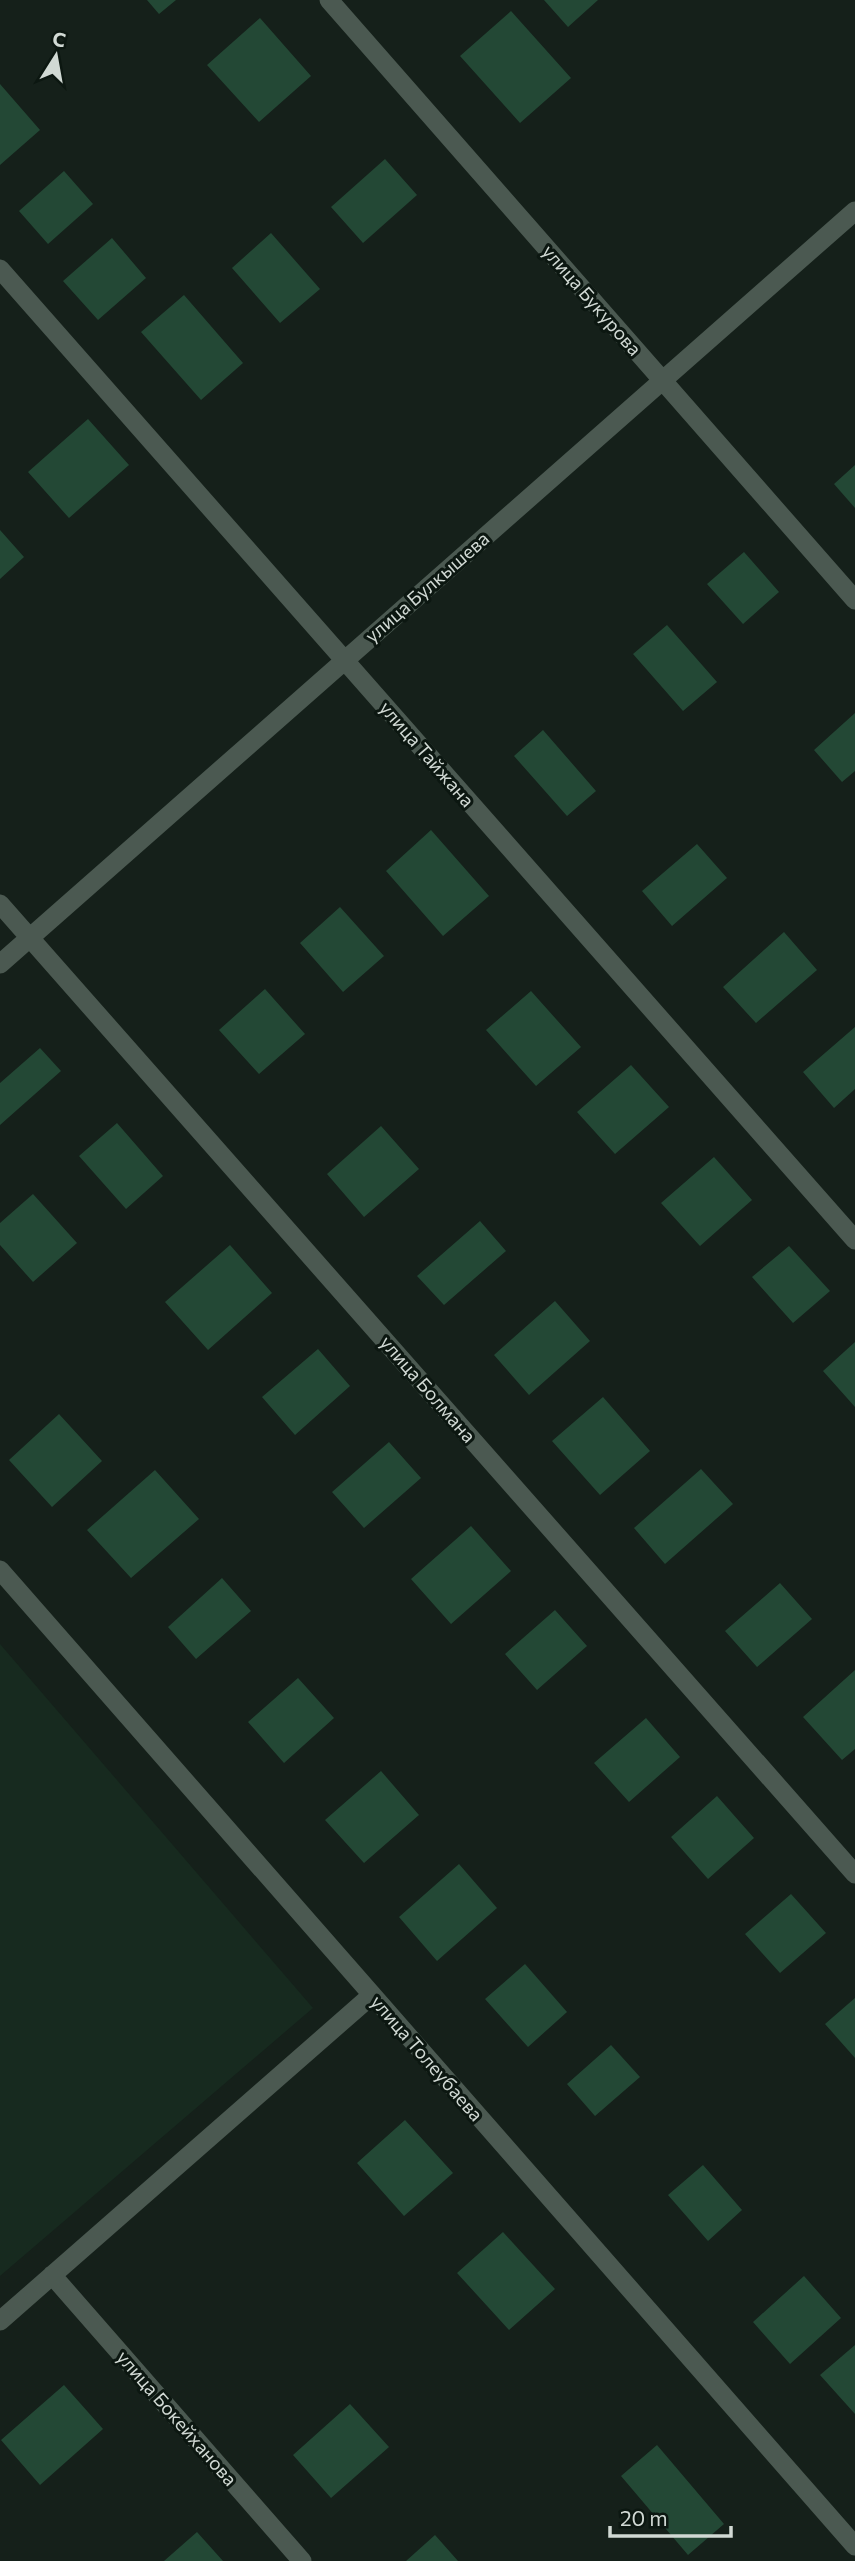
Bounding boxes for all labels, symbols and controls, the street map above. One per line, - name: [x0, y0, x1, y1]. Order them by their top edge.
- north arrow: [21, 21, 91, 91]
- text: С: [51, 26, 68, 51]
- street label: улица Букурова: [538, 240, 647, 360]
- street label: улица Булкышева: [360, 526, 493, 647]
- street label: улица Тайжана: [375, 696, 480, 811]
- street label: улица Болмана: [376, 1331, 481, 1447]
- street label: улица Толеубаева: [366, 1990, 488, 2125]
- street label: улица Бокейханова: [112, 2345, 242, 2490]
- scale bar: [610, 2494, 731, 2538]
- text: 20 m: [620, 2505, 668, 2530]

